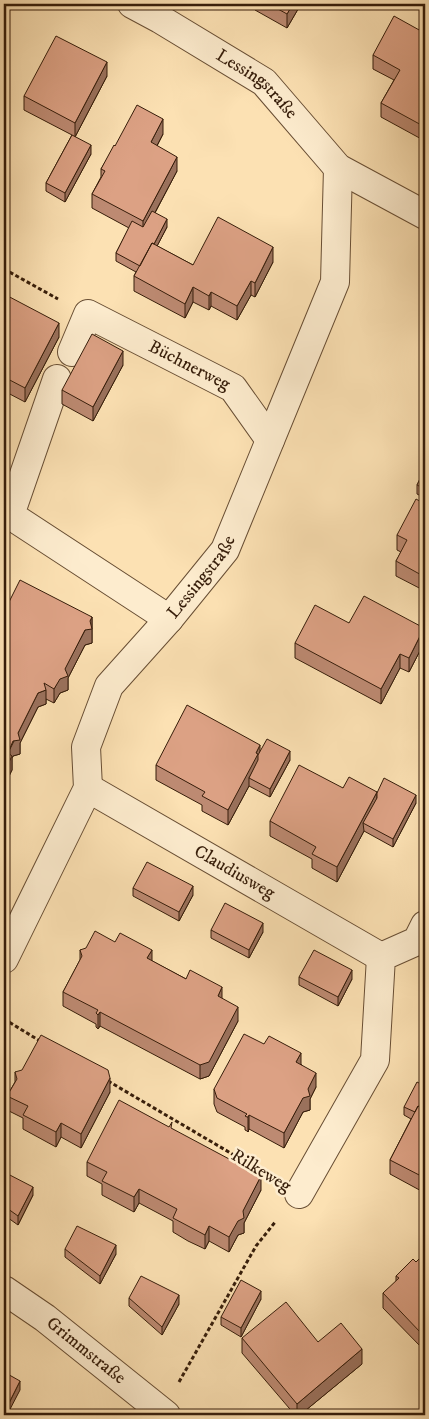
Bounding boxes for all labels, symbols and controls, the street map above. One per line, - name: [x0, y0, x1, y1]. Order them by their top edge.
- street label: Lessingstraße: [212, 44, 302, 124]
- street label: Büchnerweg: [145, 336, 234, 396]
- street label: Lessingstraße: [163, 533, 241, 623]
- street label: Claudiusweg: [190, 840, 279, 905]
- street label: Rilkeweg: [227, 1145, 295, 1198]
- street label: Grimmstraße: [42, 1312, 130, 1389]

